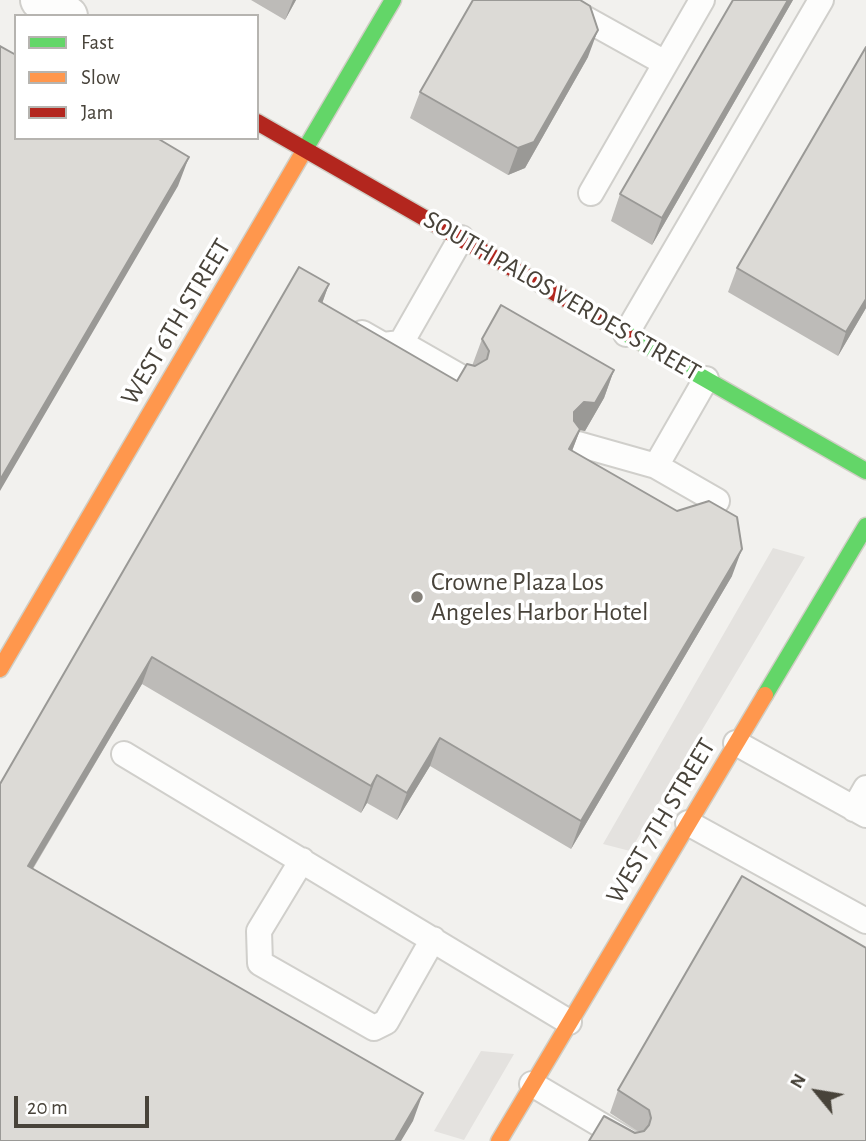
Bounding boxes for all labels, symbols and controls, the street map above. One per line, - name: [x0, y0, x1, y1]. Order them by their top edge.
- legend: [14, 14, 259, 140]
- text: Fast: [81, 32, 114, 53]
- text: Slow: [81, 67, 120, 88]
- text: Jam: [81, 102, 113, 123]
- street label: SOUTH PALOS VERDES STREET: [418, 204, 706, 388]
- street label: WEST 6TH STREET: [114, 233, 238, 411]
- place label: Crowne Plaza Los Angeles Harbor Hotel: [431, 566, 649, 628]
- marker: Crowne Plaza Los Angeles Harbor Hotel: [409, 589, 425, 605]
- street label: WEST 7TH STREET: [599, 733, 723, 909]
- north arrow: [782, 1057, 852, 1127]
- text: N: [787, 1071, 810, 1092]
- scale bar: [18, 1082, 152, 1126]
- text: 20 m: [27, 1097, 68, 1118]

